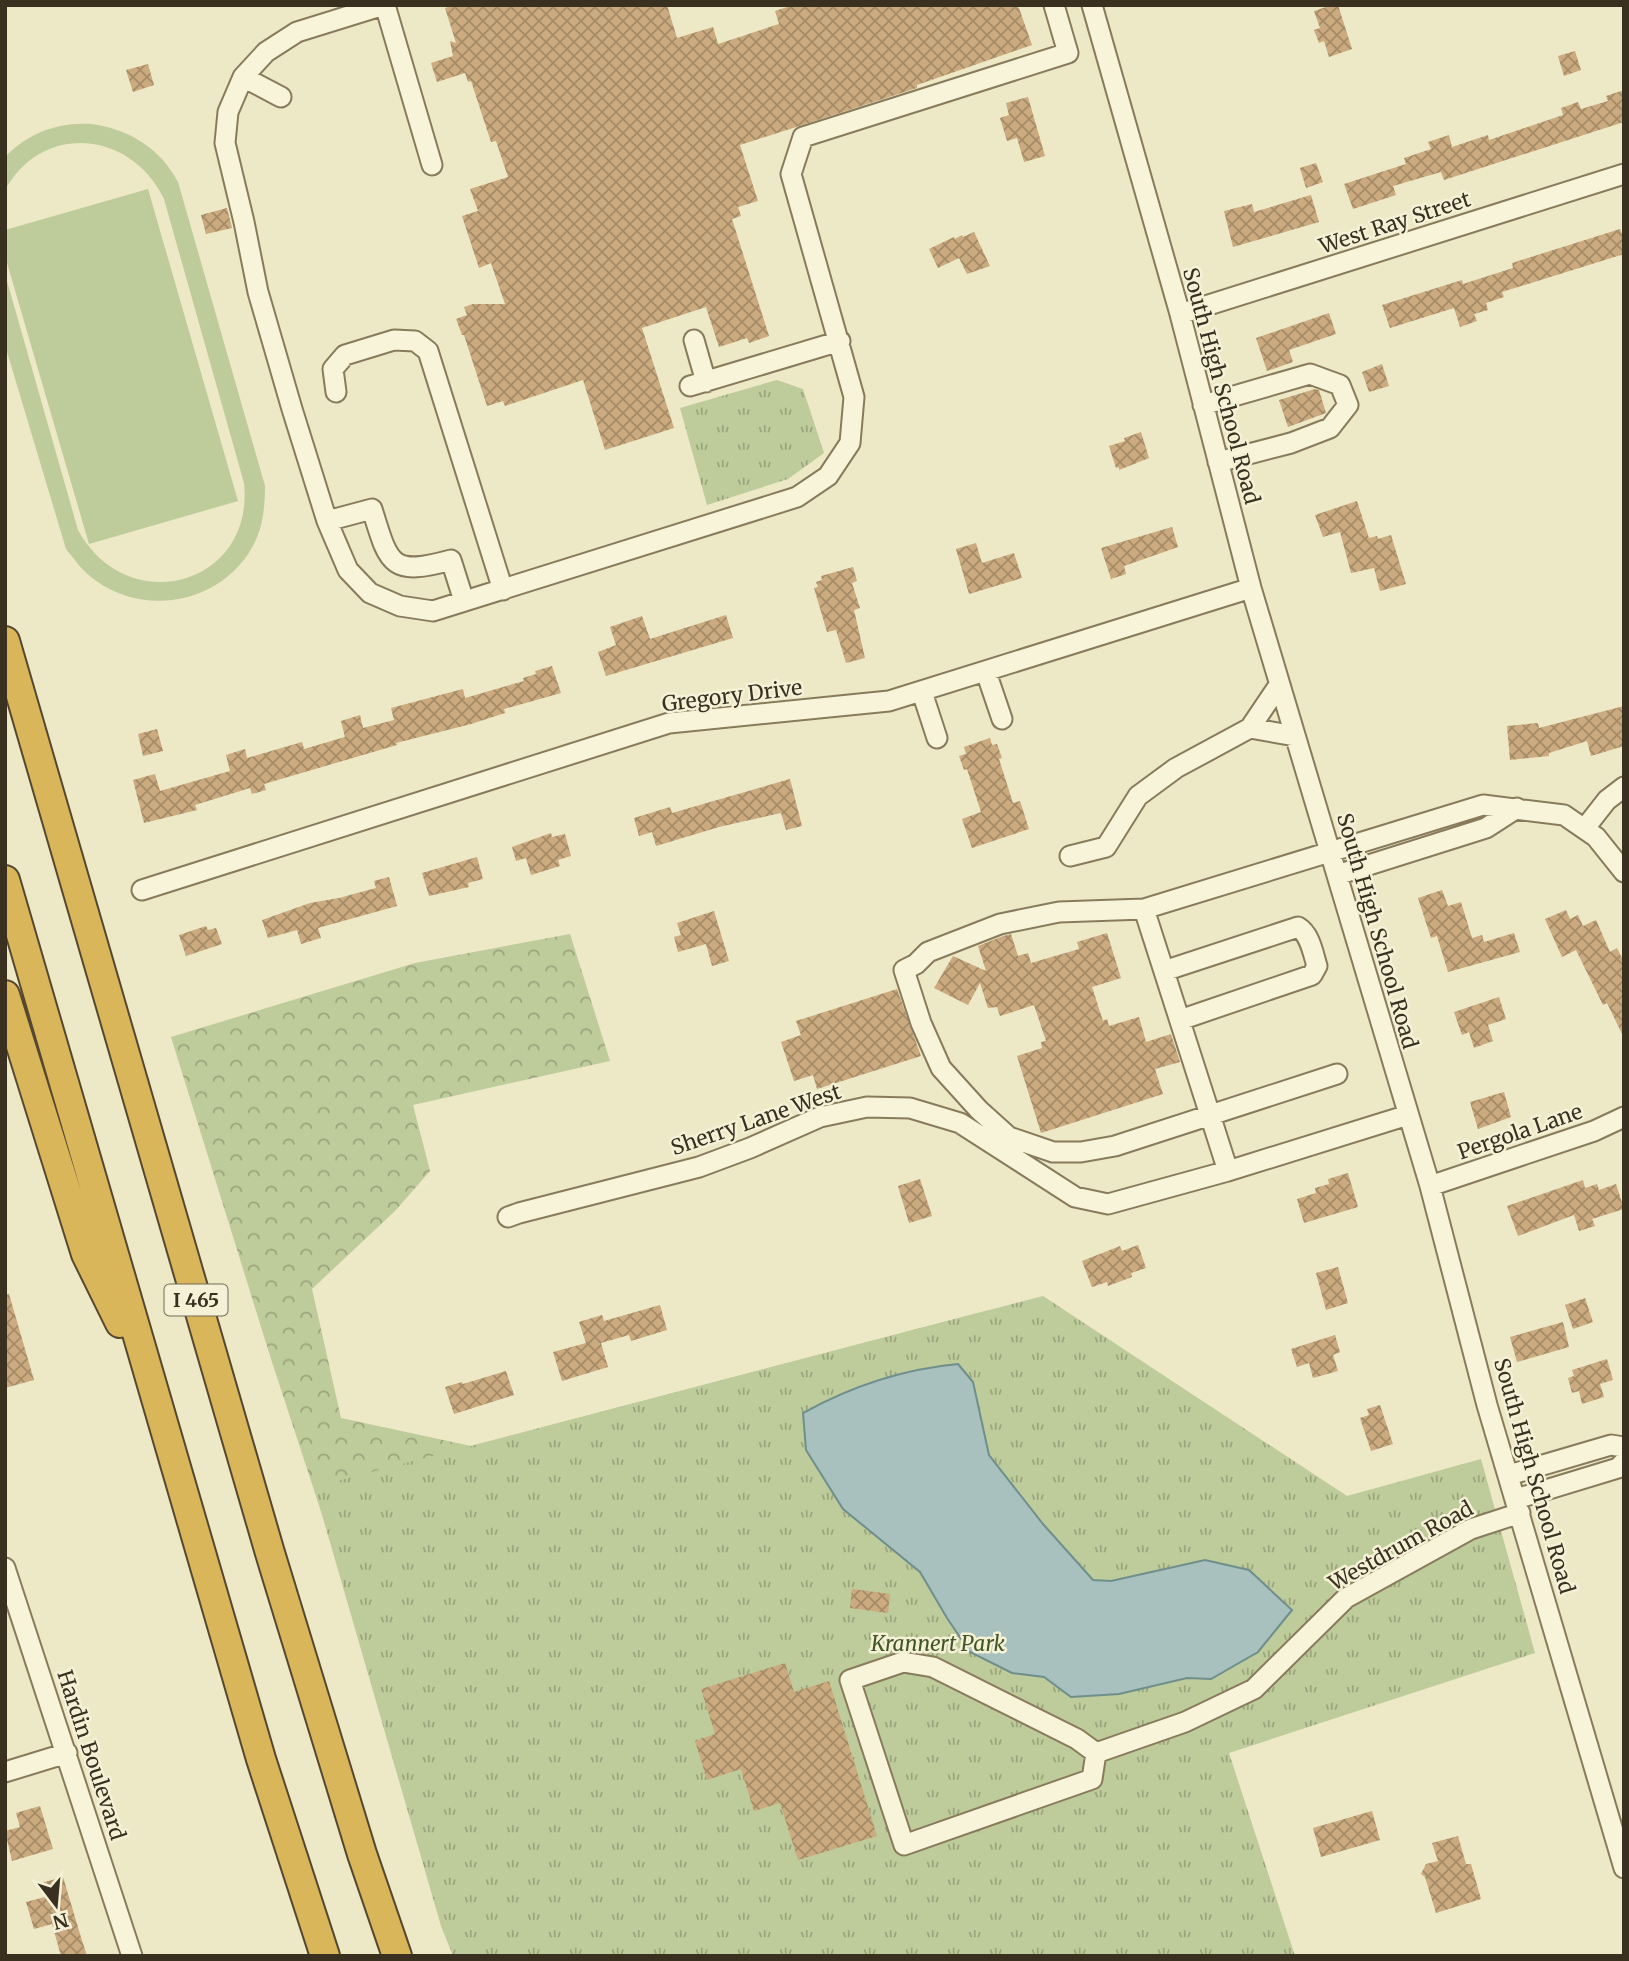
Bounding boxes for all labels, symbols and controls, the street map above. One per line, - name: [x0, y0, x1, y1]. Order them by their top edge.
- street label: West Ray Street: [1315, 185, 1474, 260]
- street label: South High School Road: [1177, 265, 1266, 507]
- street label: Gregory Drive: [660, 674, 804, 717]
- street label: South High School Road: [1331, 810, 1424, 1052]
- street label: Sherry Lane West: [667, 1078, 844, 1161]
- street label: Pergola Lane: [1454, 1098, 1586, 1165]
- road number: I 465: [164, 1284, 228, 1316]
- street label: South High School Road: [1488, 1355, 1581, 1597]
- street label: Westdrum Road: [1323, 1495, 1478, 1597]
- park label: Krannert Park: [870, 1630, 1005, 1657]
- street label: Hardin Boulevard: [51, 1666, 132, 1844]
- north arrow: [21, 1870, 91, 1940]
- text: N: [50, 1908, 71, 1935]

